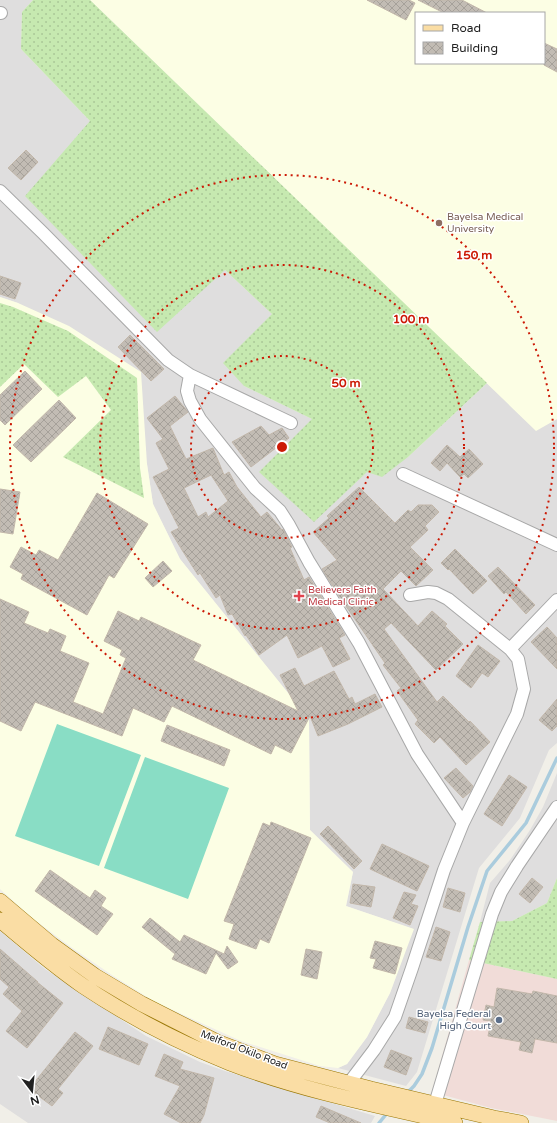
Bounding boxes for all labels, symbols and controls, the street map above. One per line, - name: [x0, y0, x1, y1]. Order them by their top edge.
- legend: [415, 12, 545, 64]
- text: Road: [451, 21, 481, 35]
- text: Building: [451, 41, 498, 55]
- place label: Bayelsa Medical University: [447, 211, 523, 235]
- marker: Bayelsa Medical University: [434, 218, 444, 228]
- text: 150 m: [456, 248, 492, 262]
- text: 100 m: [393, 312, 429, 326]
- text: 50 m: [331, 376, 361, 390]
- centre of rings: [275, 440, 289, 454]
- place label: Believers Faith Medical Clinic: [308, 584, 377, 608]
- marker: Believers Faith Medical Clinic: [293, 590, 305, 602]
- place label: Bayelsa Federal High Court: [417, 1008, 491, 1032]
- marker: Bayelsa Federal High Court: [494, 1015, 504, 1025]
- street label: Melford Okilo Road: [199, 1028, 289, 1072]
- north arrow: [12, 1071, 52, 1111]
- text: N: [29, 1093, 41, 1108]

